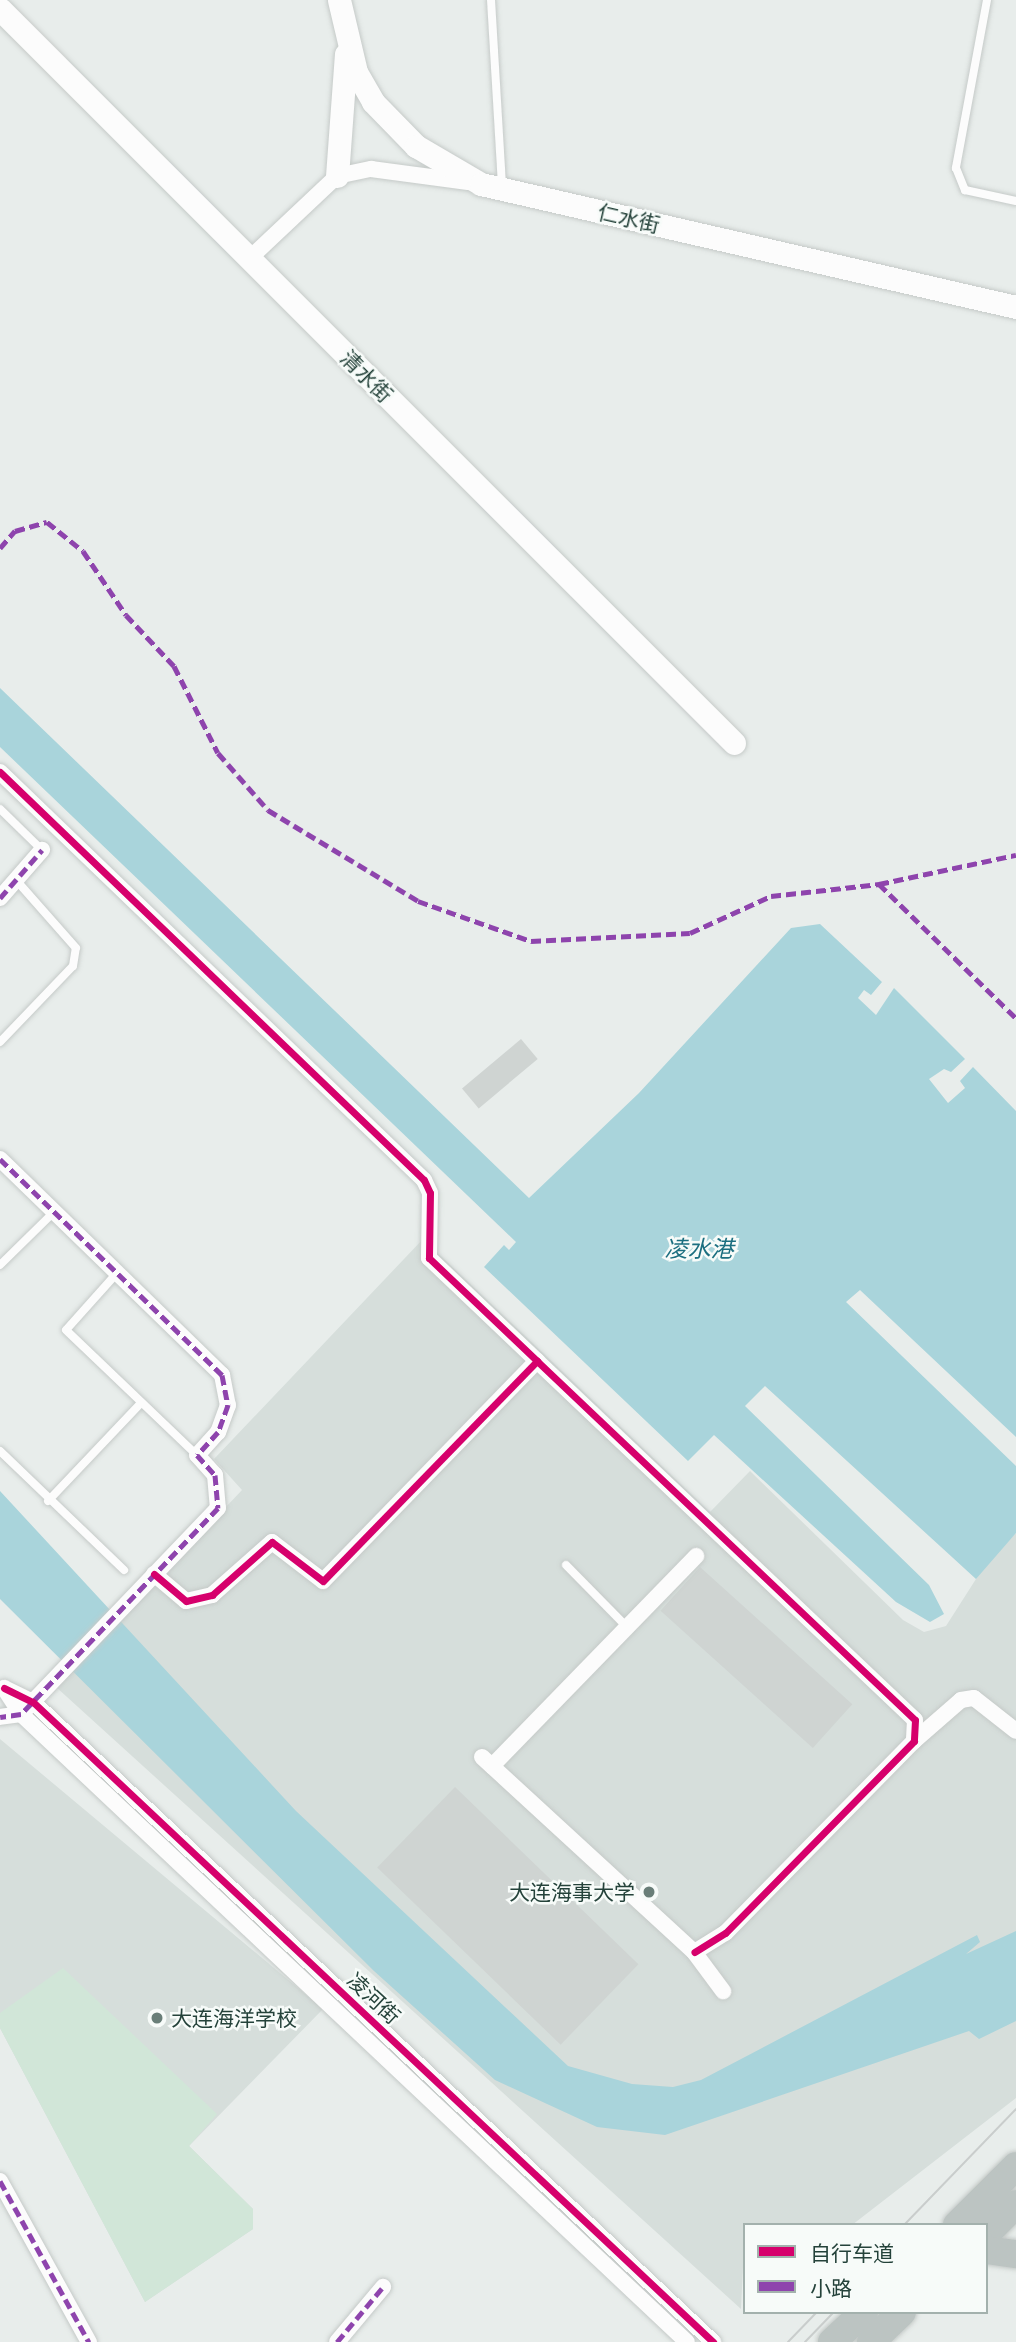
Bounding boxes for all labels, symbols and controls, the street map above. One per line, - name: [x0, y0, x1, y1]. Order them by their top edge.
- street label: 仁水街: [595, 199, 663, 237]
- street label: 清水街: [336, 345, 398, 407]
- water label: 凌水港: [665, 1234, 733, 1262]
- place label: 大连海事大学: [509, 1879, 635, 1905]
- marker: 大连海事大学: [641, 1884, 657, 1900]
- street label: 凌河街: [342, 1967, 406, 2029]
- place label: 大连海洋学校: [171, 2005, 297, 2031]
- marker: 大连海洋学校: [149, 2010, 165, 2026]
- legend: [743, 2223, 988, 2314]
- text: 自行车道: [810, 2239, 894, 2267]
- text: 小路: [810, 2274, 852, 2302]

